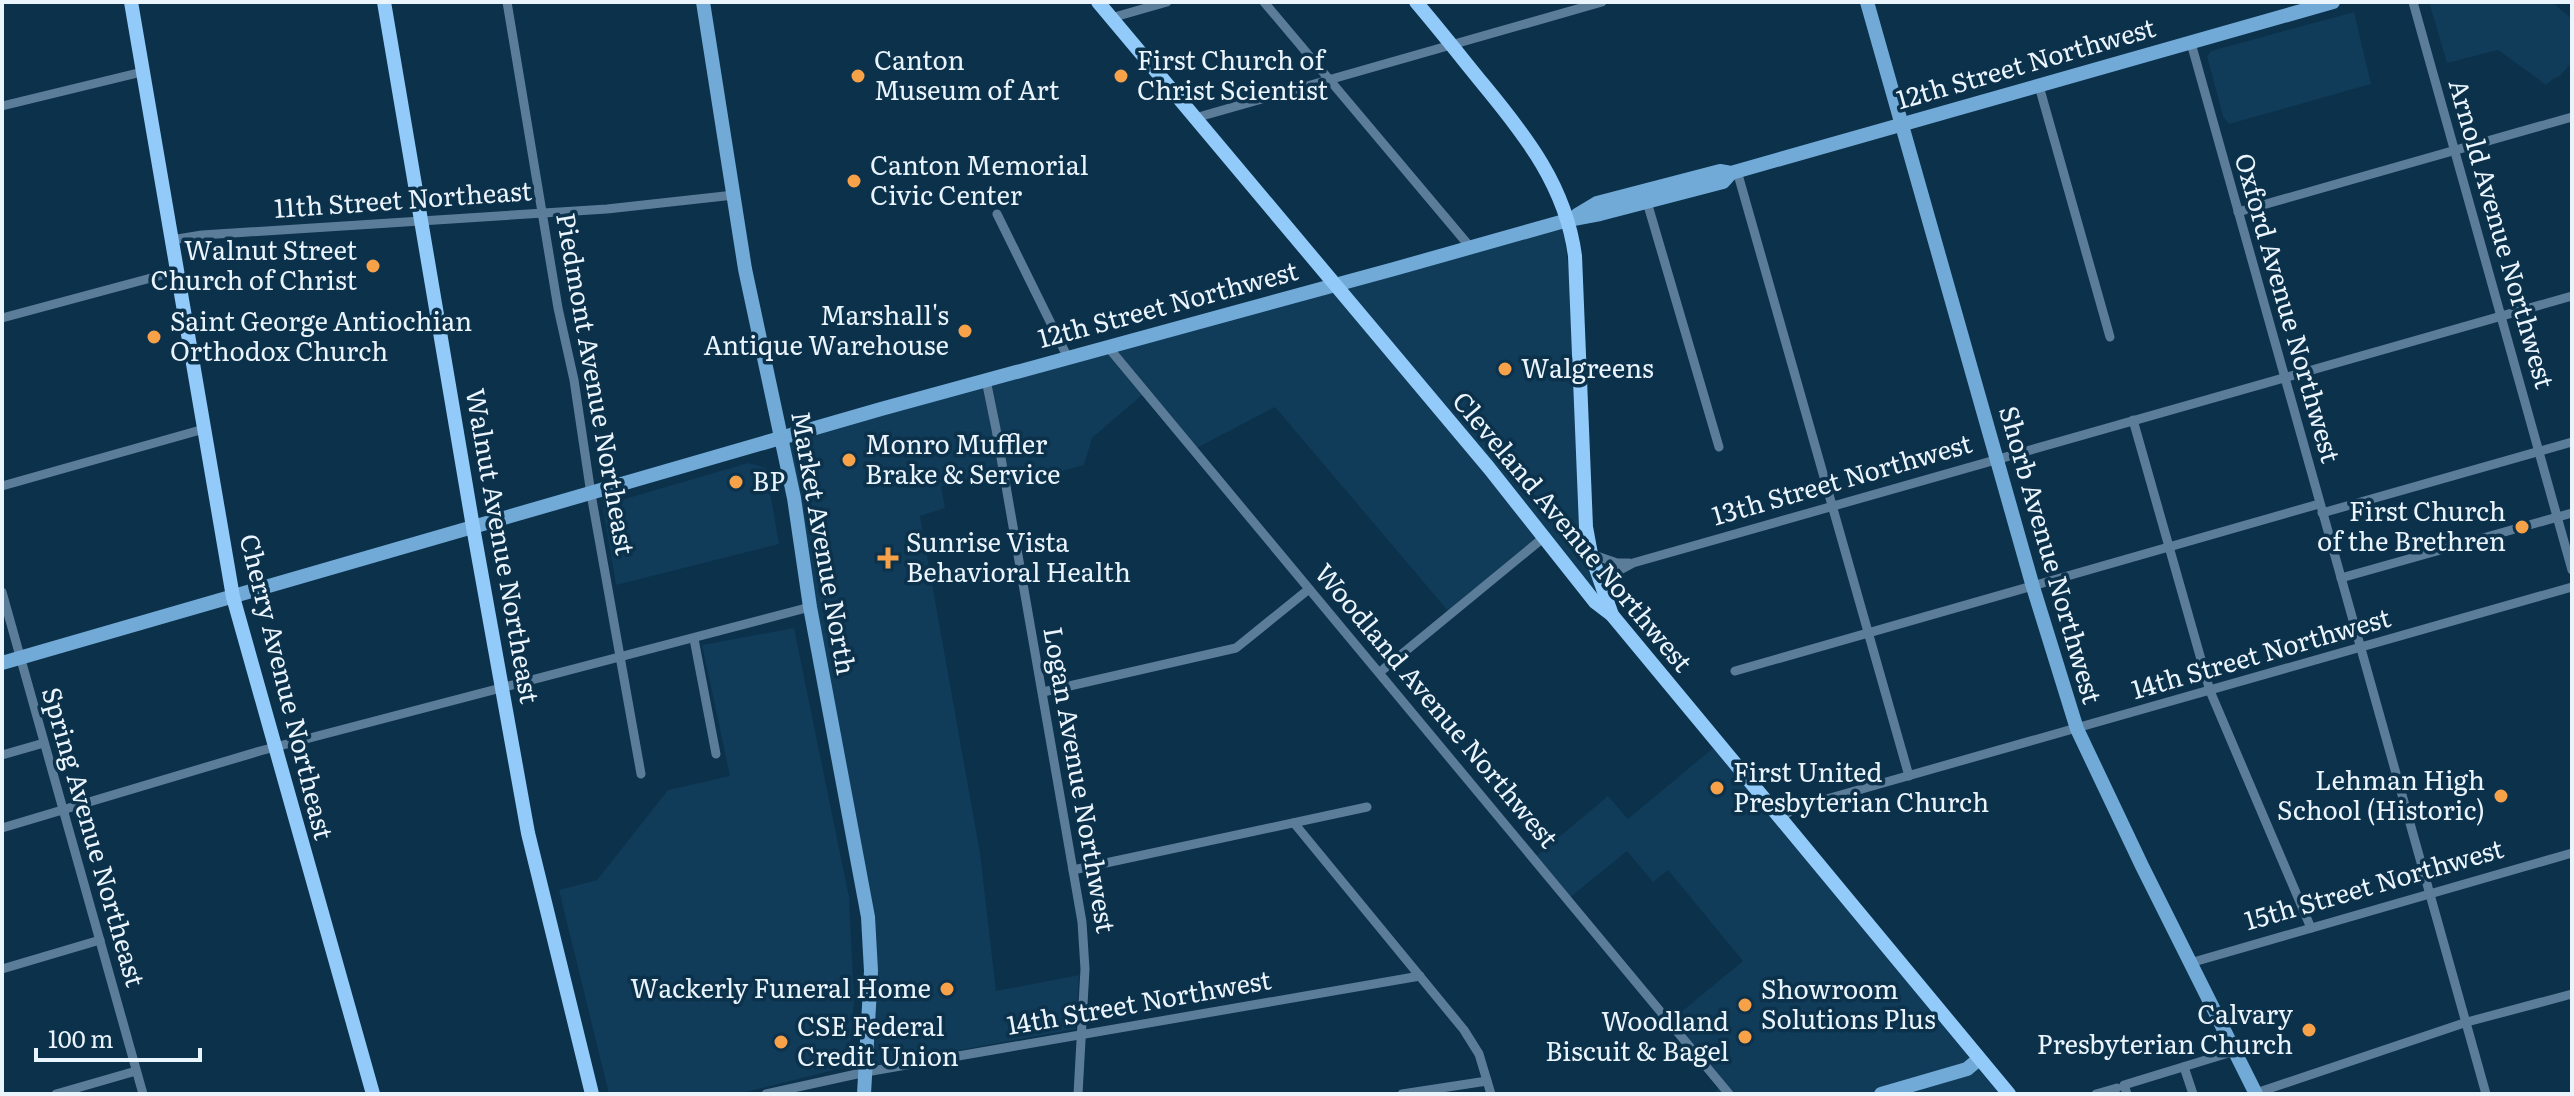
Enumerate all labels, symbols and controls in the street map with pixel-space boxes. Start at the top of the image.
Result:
street label: 12th Street Northwest [1891,6,2160,117]
place label: Canton Museum of Art [874,39,1060,108]
place label: First Church of Christ Scientist [1137,39,1329,108]
marker: Canton Museum of Art [849,67,867,85]
marker: First Church of Christ Scientist [1112,67,1130,85]
street label: Arnold Avenue Northwest [2441,74,2566,393]
place label: Canton Memorial Civic Center [870,144,1089,213]
street label: Oxford Avenue Northwest [2226,148,2352,467]
street label: 11th Street Northeast [273,169,533,226]
marker: Canton Memorial Civic Center [845,172,863,190]
street label: Piedmont Avenue Northeast [548,209,647,558]
place label: Walnut Street Church of Christ [150,229,357,298]
street label: 12th Street Northwest [1033,249,1302,356]
marker: Walnut Street Church of Christ [364,257,382,275]
place label: Marshall's Antique Warehouse [704,294,949,363]
place label: Saint George Antiochian Orthodox Church [170,300,472,369]
marker: Marshall's Antique Warehouse [956,322,974,340]
marker: Saint George Antiochian Orthodox Church [145,328,163,346]
place label: Walgreens [1521,347,1654,386]
marker: Walgreens [1496,360,1514,378]
street label: Cleveland Avenue Northwest [1445,382,1704,680]
street label: Walnut Avenue Northeast [458,385,551,707]
street label: Shorb Avenue Northwest [1991,401,2114,708]
street label: Market Avenue North [783,408,868,678]
street label: 13th Street Northwest [1707,422,1976,533]
place label: Monro Muffler Brake & Service [865,423,1060,492]
marker: Monro Muffler Brake & Service [840,451,858,469]
place label: BP [752,460,785,499]
marker: BP [727,473,745,491]
place label: First Church of the Brethren [2317,490,2506,559]
marker: First Church of the Brethren [2513,518,2531,536]
place label: Sunrise Vista Behavioral Health [906,521,1131,590]
street label: Cherry Avenue Northeast [232,529,345,844]
marker: Sunrise Vista Behavioral Health [877,547,899,569]
street label: Woodland Avenue Northwest [1307,554,1569,856]
street label: 14th Street Northwest [2126,596,2395,707]
street label: Logan Avenue Northwest [1035,623,1128,936]
street label: Spring Avenue Northeast [34,682,157,991]
place label: First United Presbyterian Church [1733,751,1989,820]
place label: Lehman High School (Historic) [2277,759,2485,828]
marker: First United Presbyterian Church [1708,779,1726,797]
marker: Lehman High School (Historic) [2492,787,2510,805]
street label: 15th Street Northwest [2239,827,2508,938]
street label: 14th Street Northwest [1003,958,1274,1043]
place label: Wackerly Funeral Home [630,967,931,1006]
place label: Showroom Solutions Plus [1761,968,1936,1037]
marker: Wackerly Funeral Home [938,980,956,998]
place label: Calvary Presbyterian Church [2037,993,2293,1062]
marker: Showroom Solutions Plus [1736,996,1754,1014]
place label: Woodland Biscuit & Bagel [1545,1000,1729,1069]
place label: CSE Federal Credit Union [797,1005,959,1074]
scale bar [36,1012,200,1062]
text: 100 m [48,1020,114,1055]
marker: Calvary Presbyterian Church [2300,1021,2318,1039]
marker: Woodland Biscuit & Bagel [1736,1028,1754,1046]
marker: CSE Federal Credit Union [772,1033,790,1051]

